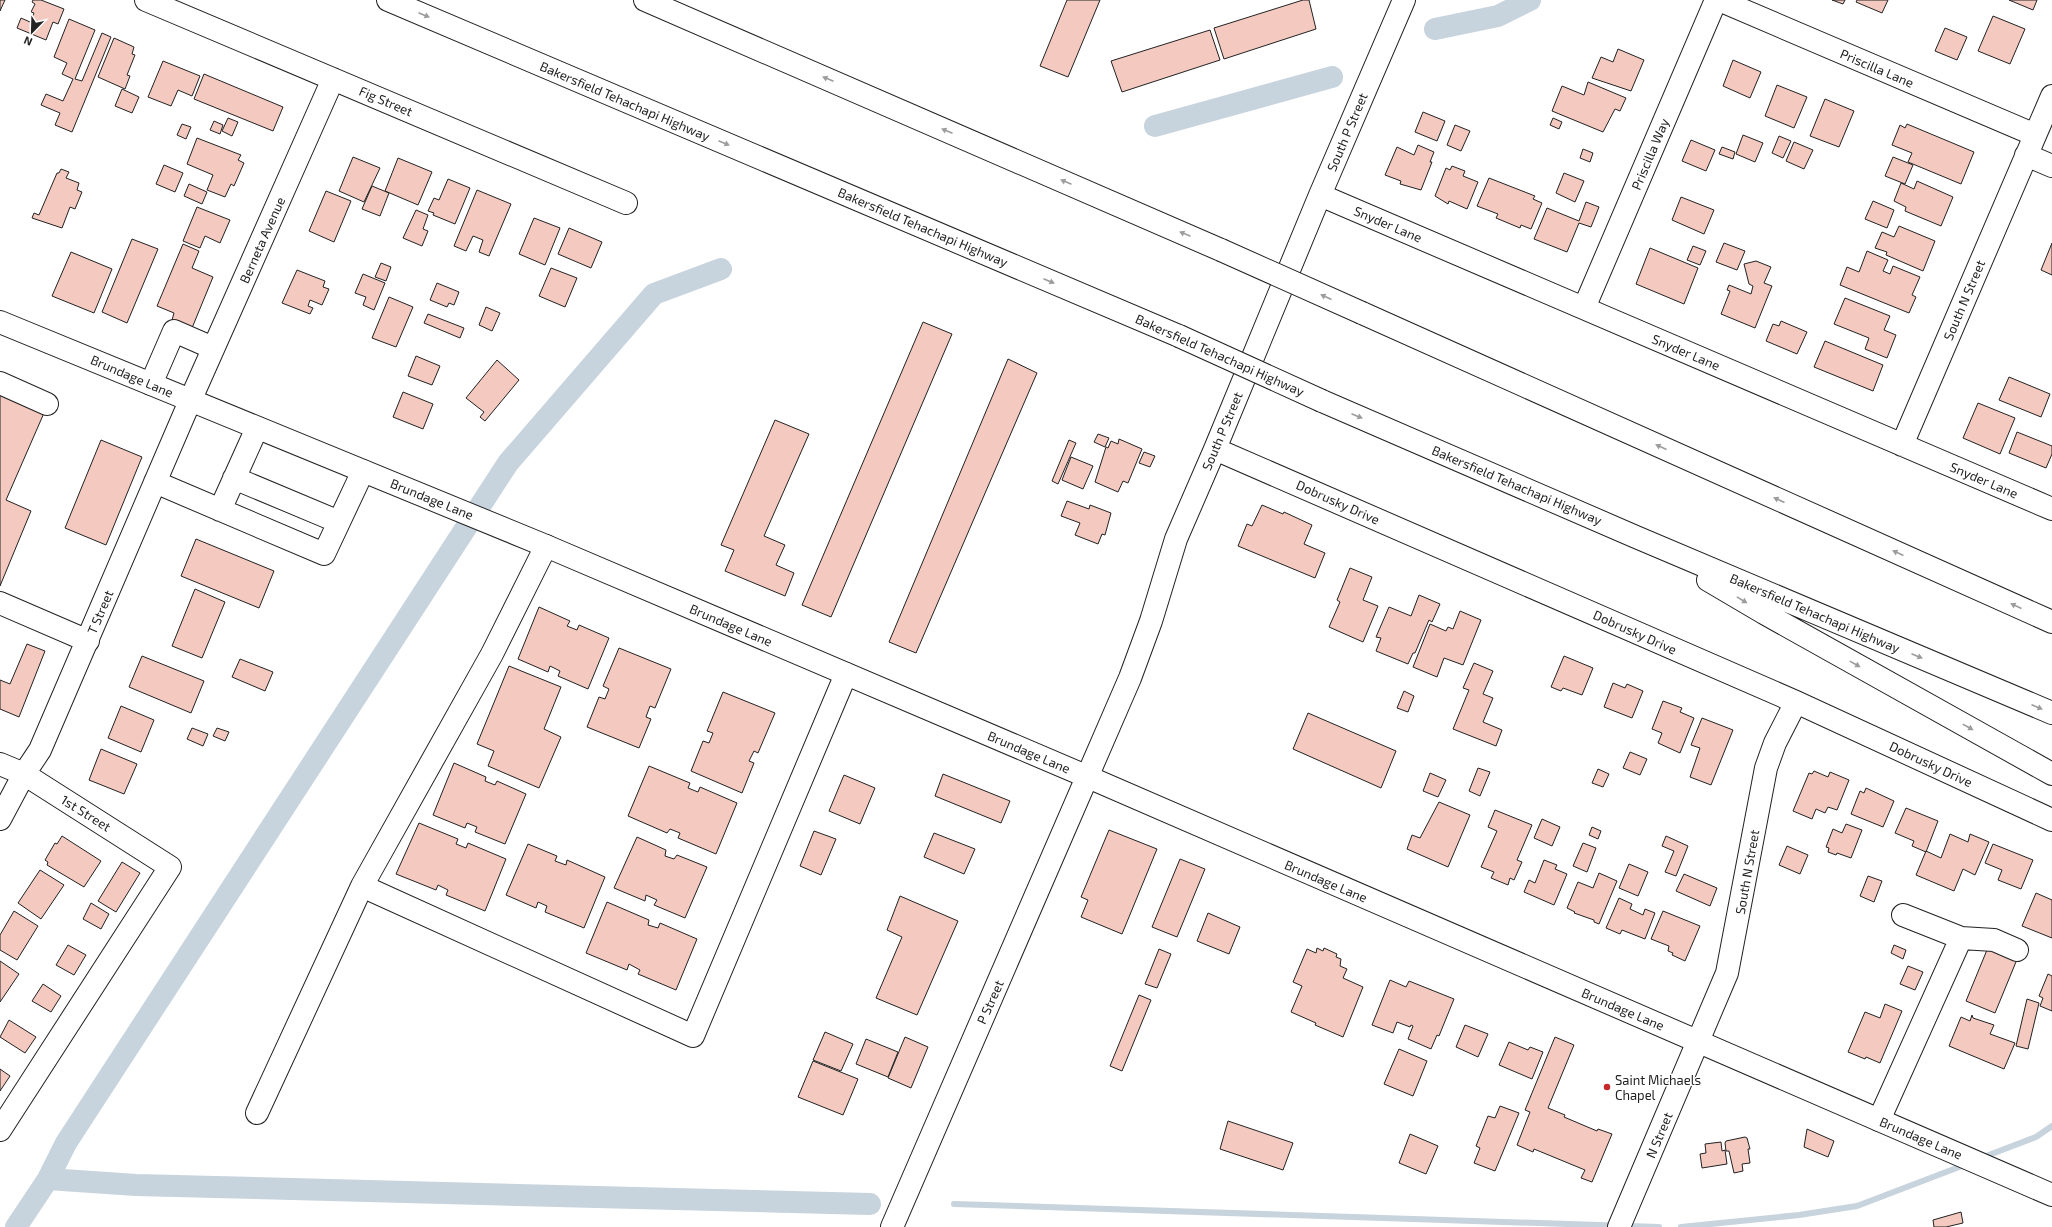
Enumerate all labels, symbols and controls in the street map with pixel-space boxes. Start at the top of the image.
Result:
north arrow [12,12,52,52]
one-way arrow [418,13,430,19]
text: N [22,34,34,49]
street label: Priscilla Lane [1838,45,1916,91]
street label: Bakersfield Tehachapi Highway [538,58,712,144]
one-way arrow [822,76,833,82]
street label: Fig Street [357,83,415,119]
street label: South P Street [1323,90,1371,174]
street label: Priscilla Way [1628,116,1672,192]
one-way arrow [940,127,952,133]
one-way arrow [718,140,730,146]
one-way arrow [1060,179,1072,185]
street label: Bakersfield Tehachapi Highway [836,184,1010,270]
street label: Berneta Avenue [236,194,288,286]
street label: Snyder Lane [1352,203,1424,245]
one-way arrow [1180,231,1191,237]
street label: South N Street [1940,257,1988,343]
one-way arrow [1043,278,1055,284]
one-way arrow [1320,294,1332,300]
street label: Bakersfield Tehachapi Highway [1133,310,1307,400]
street label: Snyder Lane [1650,331,1722,373]
street label: Brundage Lane [88,351,176,401]
street label: South P Street [1198,389,1246,473]
one-way arrow [1352,413,1363,419]
street label: Bakersfield Tehachapi Highway [1430,442,1604,528]
one-way arrow [1655,444,1666,450]
street label: Snyder Lane [1948,459,2020,501]
street label: Brundage Lane [388,475,476,523]
street label: Dobrusky Drive [1294,476,1382,528]
one-way arrow [1774,497,1785,503]
one-way arrow [1892,550,1903,556]
street label: Bakersfield Tehachapi Highway [1728,570,1902,656]
street label: T Street [84,588,116,636]
one-way arrow [1737,596,1747,604]
street label: Brundage Lane [687,600,775,650]
one-way arrow [2011,603,2022,609]
street label: Dobrusky Drive [1591,606,1679,658]
one-way arrow [1911,653,1922,659]
one-way arrow [1849,661,1861,667]
one-way arrow [2031,704,2043,710]
one-way arrow [1962,724,1974,731]
street label: Brundage Lane [985,727,1073,777]
street label: Dobrusky Drive [1887,738,1975,790]
street label: 1st Street [58,791,114,835]
street label: South N Street [1732,828,1762,916]
street label: Brundage Lane [1282,856,1370,906]
street label: P Street [973,977,1007,1026]
street label: Brundage Lane [1579,984,1667,1034]
place label: Saint Michaels Chapel [1615,1072,1701,1103]
marker: Saint Michaels Chapel [1602,1082,1612,1092]
street label: N Street [1642,1110,1676,1160]
street label: Brundage Lane [1877,1113,1965,1163]

